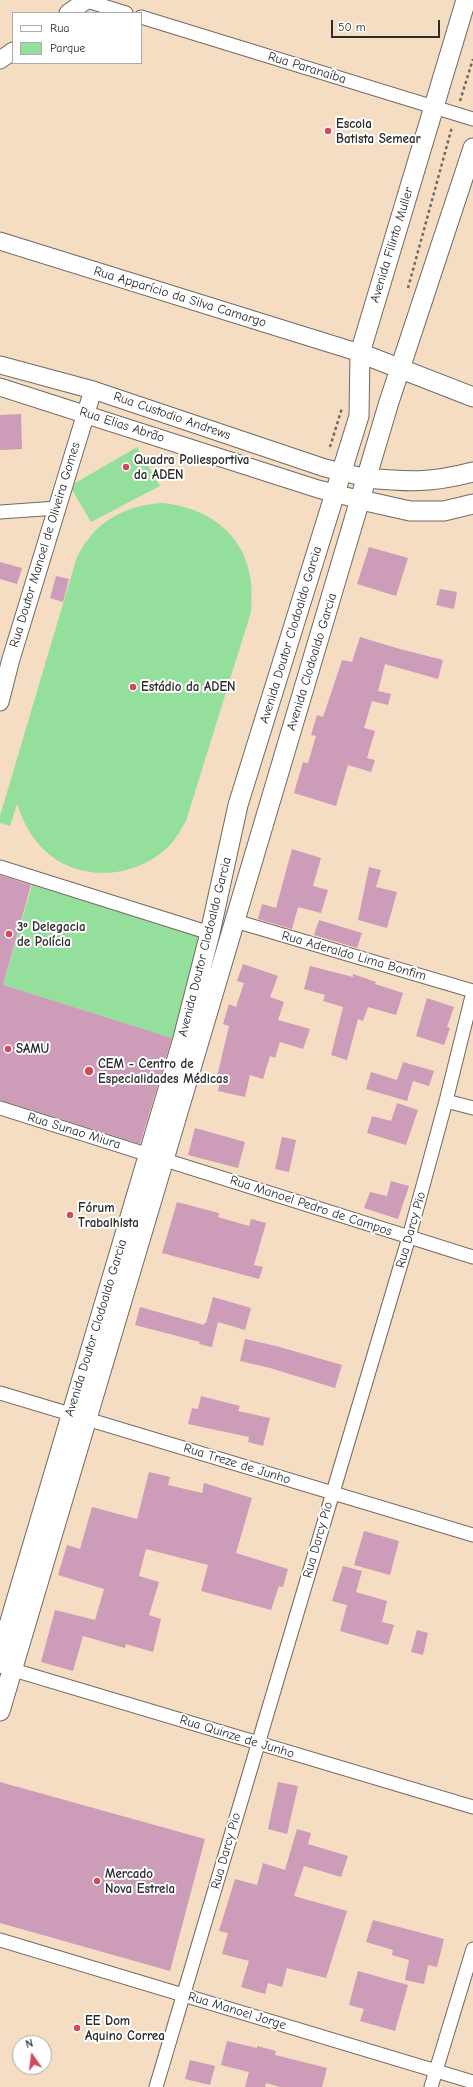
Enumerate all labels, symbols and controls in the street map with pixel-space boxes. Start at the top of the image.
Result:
legend [12,12,142,64]
scale bar [333,12,442,38]
text: 50 m [338,20,366,34]
text: Rua [50,21,69,35]
text: Parque [50,41,85,55]
street label: Rua Paranaíba [266,49,348,87]
place label: Escola Batista Semear [336,116,421,147]
marker: Escola Batista Semear [323,126,333,136]
street label: Avenida Filinto Muller [367,185,417,305]
street label: Rua Apparício da Silva Camargo [92,263,268,331]
street label: Rua Custodio Andrews [111,389,233,443]
street label: Rua Elias Abrão [78,404,166,446]
street label: Rua Doutor Manoel de Oliveira Gomes [6,441,84,649]
place label: Quadra Poliesportiva da ADEN [134,452,249,483]
marker: Quadra Poliesportiva da ADEN [121,462,131,472]
street label: Avenida Doutor Clodoaldo Garcia [257,544,325,726]
street label: Avenida Clodoaldo Garcia [284,591,340,733]
place label: Estádio da ADEN [141,679,236,695]
marker: Estádio da ADEN [128,682,138,692]
street label: Avenida Doutor Clodoaldo Garcia [175,856,235,1038]
place label: 3º Delegacia de Polícia [17,919,86,950]
street label: Rua Aderaldo Lima Bonfim [280,928,428,984]
marker: 3º Delegacia de Polícia [4,929,14,939]
place label: SAMU [16,1041,49,1057]
marker: SAMU [3,1044,13,1054]
place label: CEM - Centro de Especialidades Médicas [98,1056,228,1087]
marker: CEM - Centro de Especialidades Médicas [83,1065,95,1077]
street label: Rua Sunao Miura [26,1109,122,1153]
street label: Rua Manoel Pedro de Campos [228,1172,394,1240]
street label: Rua Darcy Pio [393,1190,429,1270]
place label: Fórum Trabalhista [78,1200,139,1231]
marker: Fórum Trabalhista [65,1210,75,1220]
street label: Avenida Doutor Clodoaldo Garcia [62,1237,130,1419]
street label: Rua Treze de Junho [182,1440,292,1488]
street label: Rua Darcy Pio [300,1500,336,1580]
street label: Rua Quinze de Junho [178,1712,296,1762]
street label: Rua Darcy Pio [208,1811,244,1891]
place label: Mercado Nova Estrela [105,1866,175,1897]
marker: Mercado Nova Estrela [92,1876,102,1886]
street label: Rua Manoel Jorge [186,1989,288,2033]
place label: EE Dom Aquino Correa [85,2013,165,2044]
marker: EE Dom Aquino Correa [72,2023,82,2033]
north arrow [12,2035,52,2075]
text: N [24,2037,34,2051]

